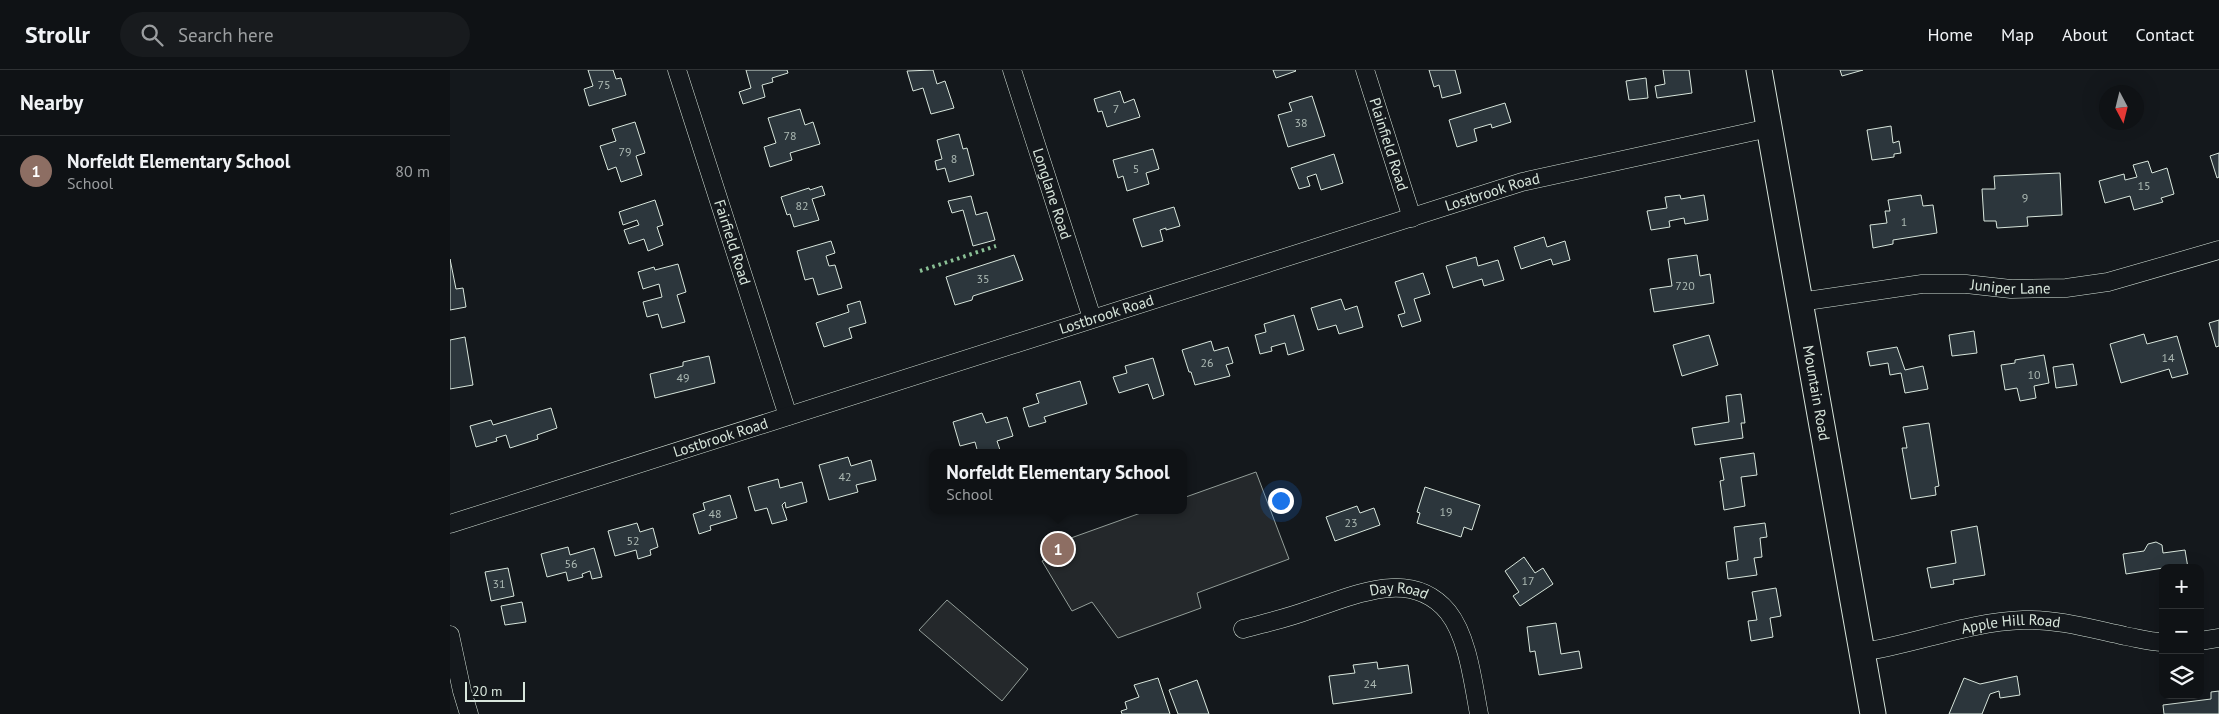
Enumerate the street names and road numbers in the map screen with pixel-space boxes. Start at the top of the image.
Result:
street label: Plainfield Road [1365,95,1413,193]
street label: Longlane Road [1029,146,1076,242]
street label: Lostbrook Road [1442,168,1541,215]
street label: Fairfield Road [710,197,755,287]
street label: Juniper Lane [1968,274,2051,298]
street label: Lostbrook Road [1057,290,1156,338]
street label: Mountain Road [1799,344,1834,442]
street label: Lostbrook Road [671,413,770,461]
street label: Day Road [1368,578,1432,603]
street label: Apple Hill Road [1959,610,2062,638]

